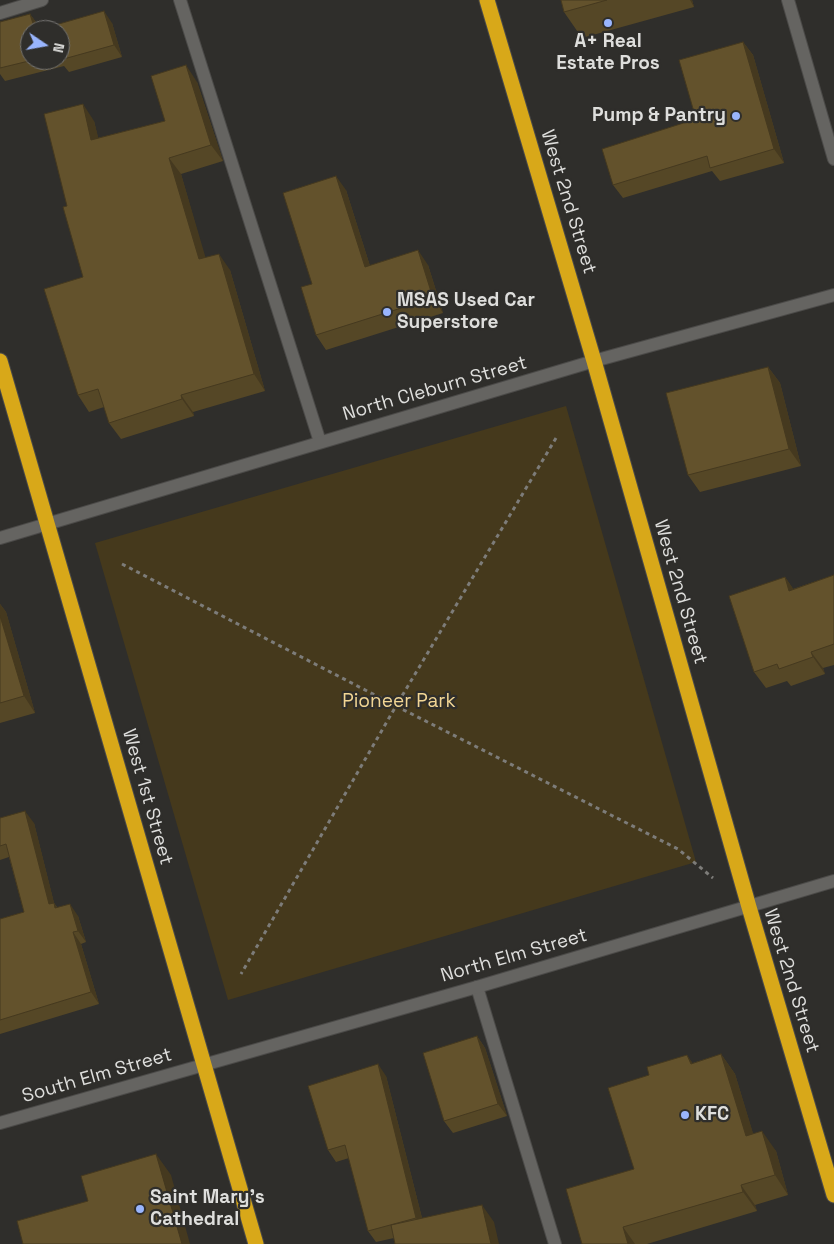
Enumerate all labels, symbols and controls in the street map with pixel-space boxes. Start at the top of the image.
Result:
marker: A+ Real Estate Pros [602,17,614,29]
north arrow [20,20,70,70]
place label: A+ Real Estate Pros [556,31,660,75]
text: N [49,41,68,54]
place label: Pump & Pantry [592,105,726,127]
marker: Pump & Pantry [730,110,742,122]
street label: West 2nd Street [535,127,601,277]
place label: MSAS Used Car Superstore [397,290,535,334]
marker: MSAS Used Car Superstore [381,306,393,318]
street label: North Cleburn Street [340,352,530,426]
street label: West 2nd Street [648,517,712,667]
park label: Pioneer Park [342,691,456,713]
street label: West 1st Street [117,726,177,868]
street label: West 2nd Street [758,906,824,1056]
street label: North Elm Street [438,924,590,988]
street label: South Elm Street [19,1044,175,1108]
place label: KFC [695,1104,729,1126]
marker: KFC [679,1109,691,1121]
place label: Saint Mary's Cathedral [150,1187,265,1231]
marker: Saint Mary's Cathedral [134,1203,146,1215]

